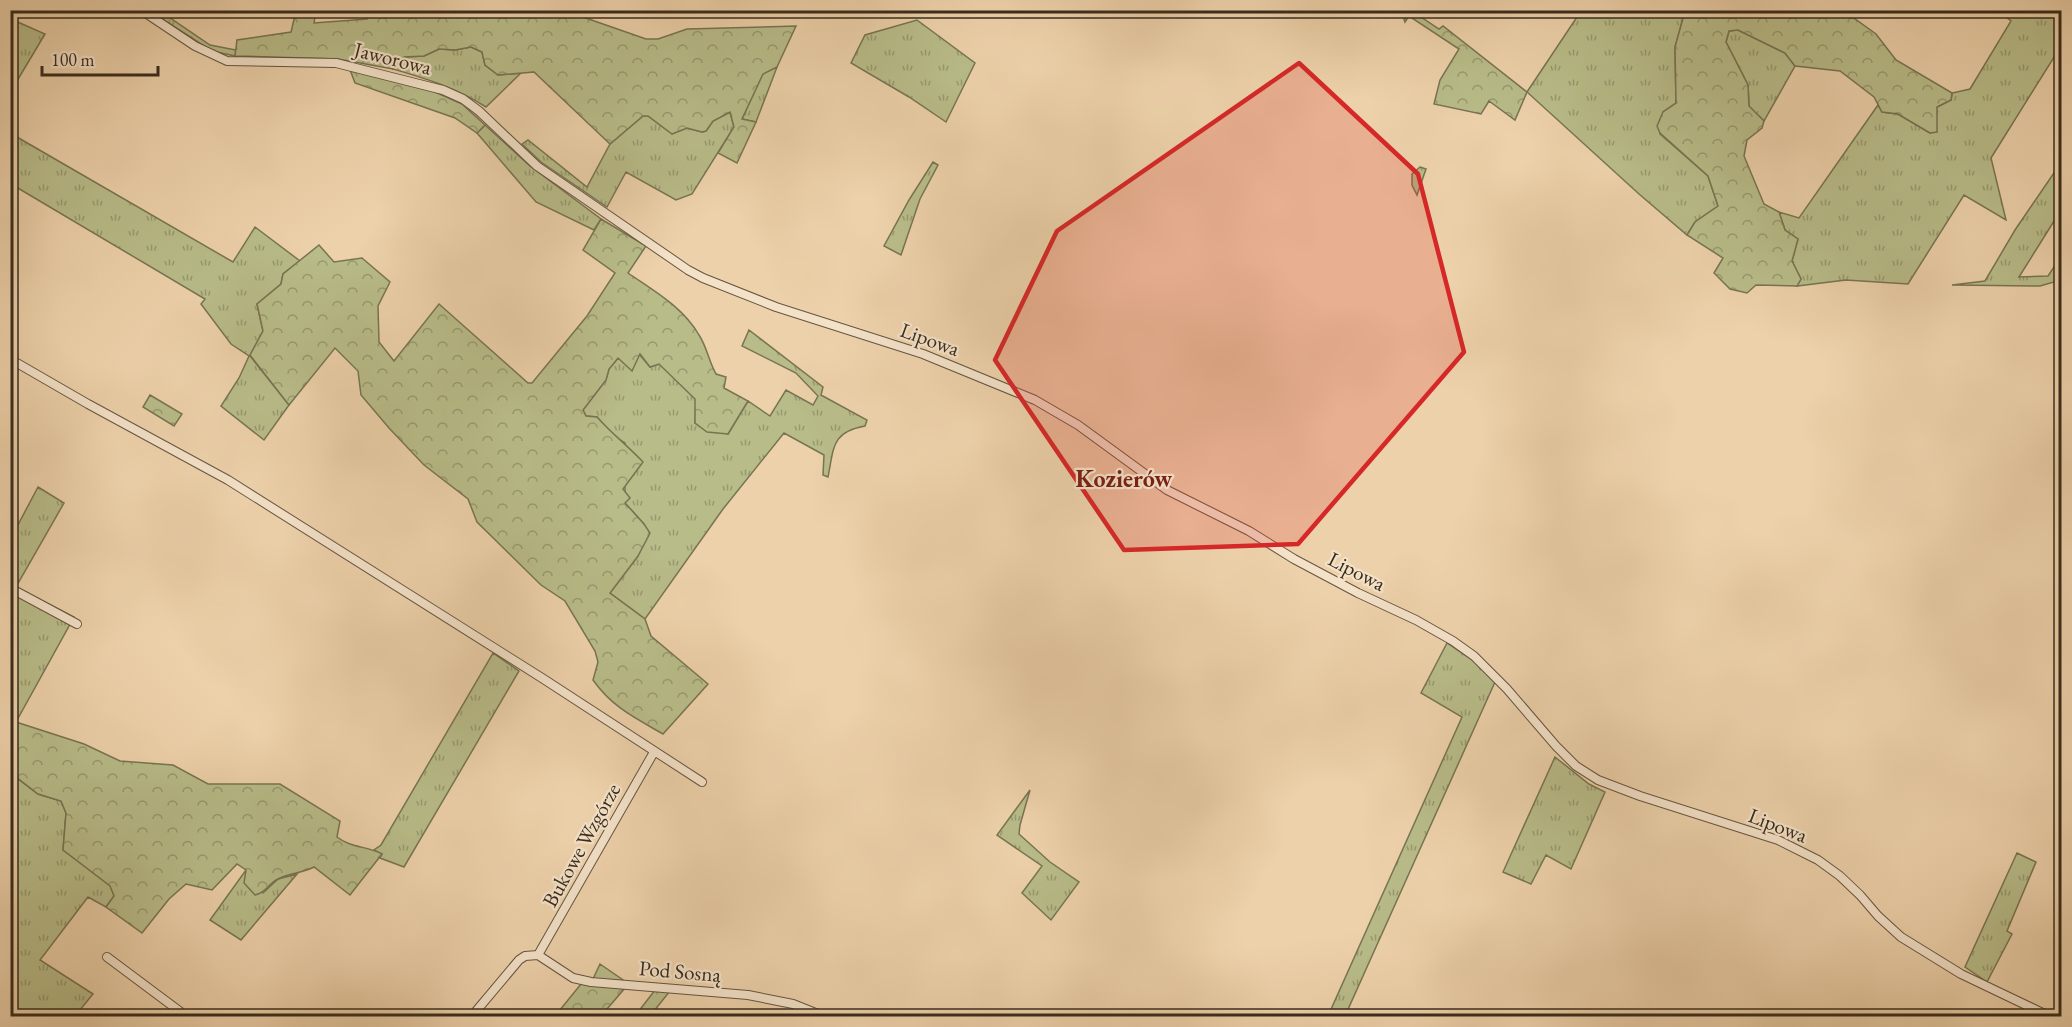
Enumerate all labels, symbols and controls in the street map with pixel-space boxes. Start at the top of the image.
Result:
street label: Jaworowa [350,35,435,81]
scale bar [42,39,158,77]
text: 100 m [51,48,95,71]
street label: Lipowa [897,316,964,362]
district label: Kozierów [1076,463,1172,494]
street label: Lipowa [1324,545,1391,597]
street label: Bukowe Wzgórze [536,778,626,912]
street label: Lipowa [1745,801,1812,849]
street label: Pod Sosną [638,954,723,988]

